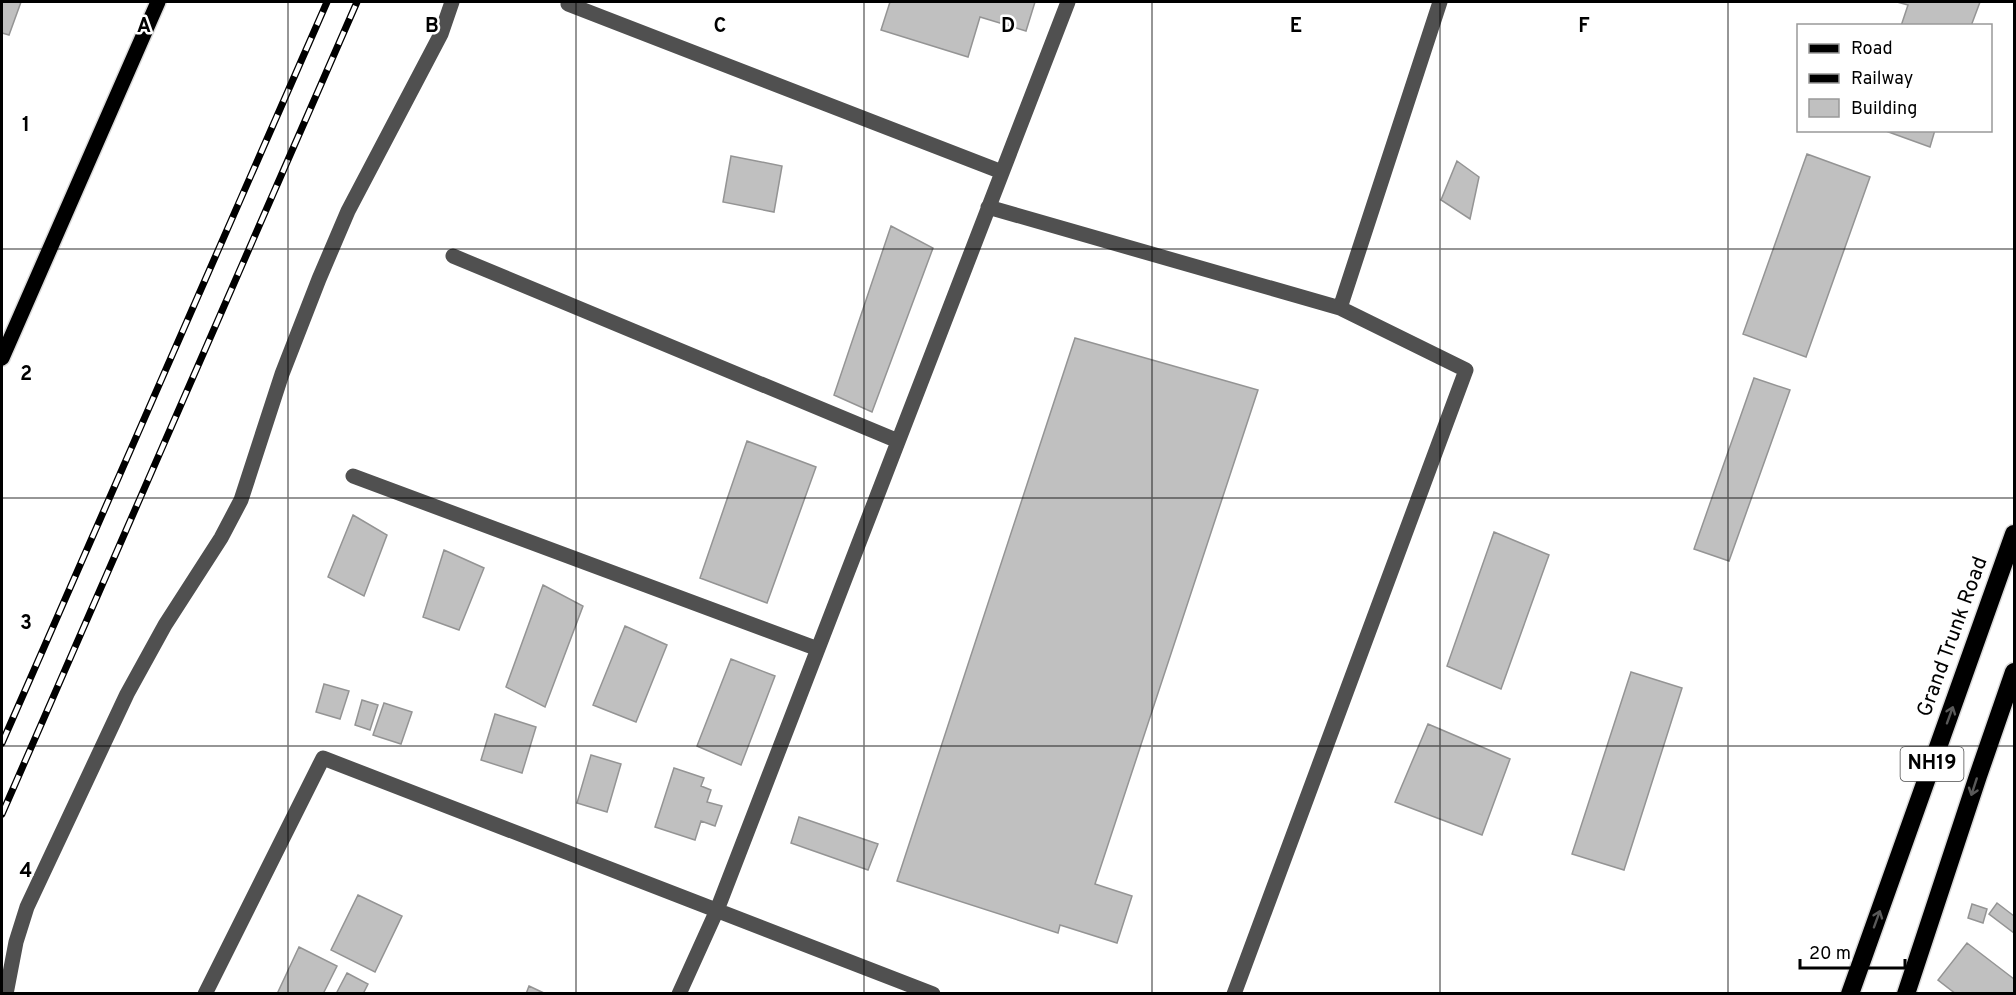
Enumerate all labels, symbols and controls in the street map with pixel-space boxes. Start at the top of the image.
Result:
text: A [137,14,151,40]
text: B [425,14,439,40]
text: C [714,14,726,40]
text: D [1001,14,1015,40]
text: E [1290,14,1302,40]
text: F [1578,14,1590,40]
legend [1797,24,1992,132]
text: Road [1851,38,1893,61]
text: Railway [1851,68,1913,91]
text: Building [1851,98,1917,121]
text: 1 [22,113,30,139]
text: 2 [20,362,32,388]
street label: Grand Trunk Road [1912,553,1994,721]
text: 3 [20,611,32,637]
one-way arrow [1945,706,1956,725]
road number: NH19 [1900,747,1964,781]
one-way arrow [1968,777,1979,796]
text: 4 [20,859,32,885]
one-way arrow [1872,910,1883,929]
scale bar [1800,932,1905,970]
text: 20 m [1809,943,1851,966]

